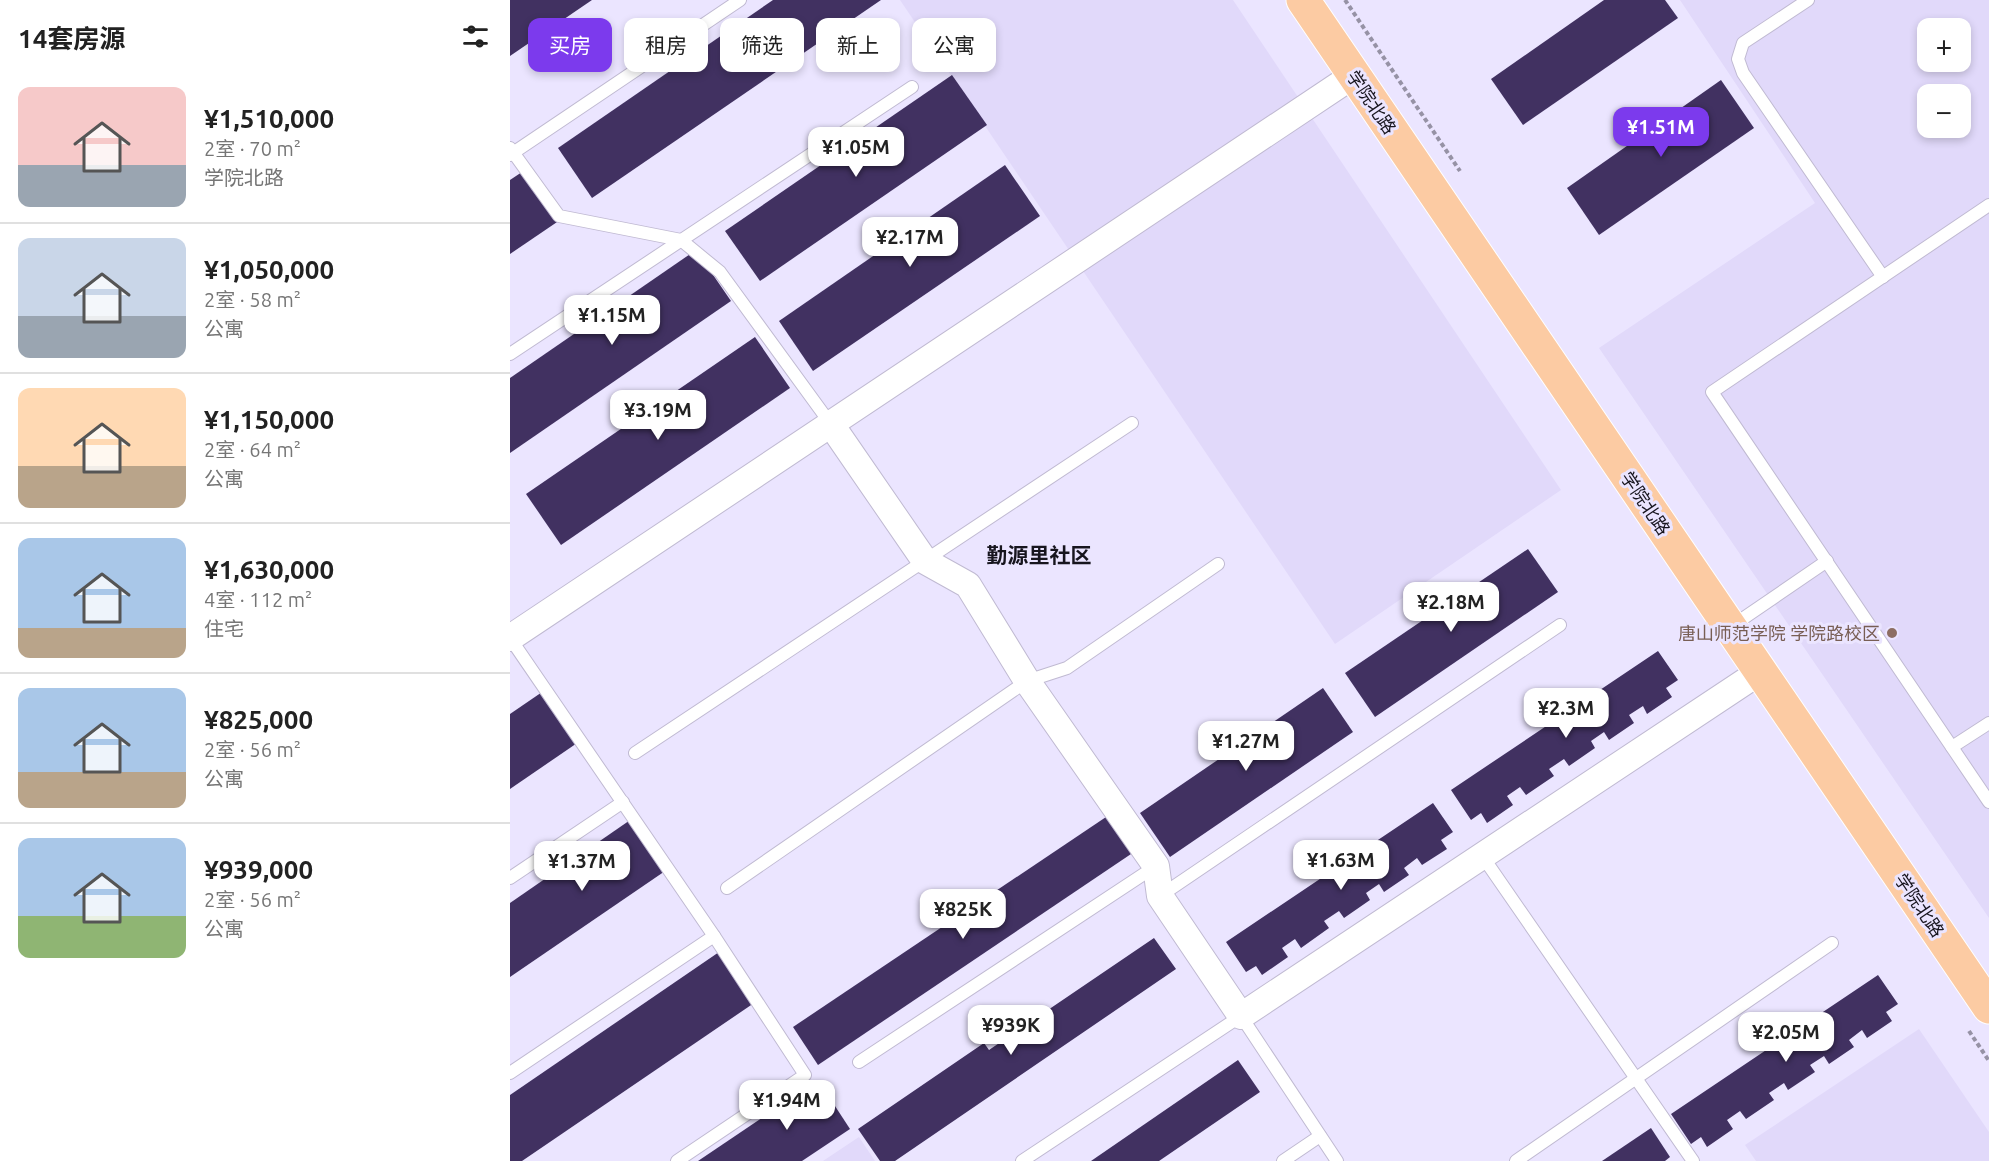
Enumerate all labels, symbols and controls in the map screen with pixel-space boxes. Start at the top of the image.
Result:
chip: 买房 [528,18,612,72]
chip: 租房 [624,18,708,72]
chip: 筛选 [720,18,804,72]
chip: 新上 [816,18,900,72]
chip: 公寓 [912,18,996,72]
map controls [1917,18,1971,138]
button: + [1917,18,1971,72]
icon: filters [459,20,492,53]
text: 14套房源 [18,24,125,53]
street label: 学院北路 [1344,67,1400,137]
button: − [1917,84,1971,138]
text: ¥1,510,000 [204,104,334,133]
pin: ¥1.51M [1612,107,1710,158]
icon: home [66,111,138,183]
text: ¥1.51M [1627,115,1695,138]
pin: ¥1.05M [807,127,905,178]
text: ¥1.05M [822,135,890,158]
text: 2室 · 70 m² [204,137,301,160]
text: 学院北路 [204,166,284,189]
pin: ¥2.17M [861,217,959,268]
text: ¥2.17M [876,225,944,248]
text: ¥1,050,000 [204,255,334,284]
icon: home [66,262,138,334]
text: 2室 · 58 m² [204,288,301,311]
pin: ¥1.15M [563,295,661,346]
text: ¥1.15M [578,303,646,326]
text: 公寓 [204,317,244,340]
pin: ¥3.19M [609,390,707,441]
text: ¥3.19M [624,398,692,421]
text: ¥1,150,000 [204,405,334,434]
icon: home [66,412,138,484]
text: 2室 · 64 m² [204,438,301,461]
text: 公寓 [204,467,244,490]
street label: 学院北路 [1618,468,1674,538]
district label: 勤源里社区 [987,543,1092,567]
text: ¥1,630,000 [204,555,334,584]
icon: home [66,562,138,634]
pin: ¥2.18M [1402,582,1500,633]
text: 4室 · 112 m² [204,588,312,611]
text: ¥2.18M [1417,590,1485,613]
text: 住宅 [204,617,244,640]
place label: 唐山师范学院 学院路校区 [1678,623,1880,643]
marker: 唐山师范学院 学院路校区 [1885,626,1899,640]
pin: ¥2.3M [1524,688,1608,739]
text: ¥2.3M [1538,696,1594,719]
text: ¥825,000 [204,705,313,734]
icon: home [66,712,138,784]
pin: ¥1.27M [1197,721,1295,772]
text: ¥1.27M [1212,729,1280,752]
text: 2室 · 56 m² [204,738,301,761]
text: 公寓 [204,767,244,790]
pin: ¥1.63M [1292,840,1390,891]
pin: ¥1.37M [533,841,631,892]
text: ¥1.63M [1307,848,1375,871]
text: ¥1.37M [548,849,616,872]
text: ¥939,000 [204,855,313,884]
icon: home [66,862,138,934]
street label: 学院北路 [1892,870,1948,940]
text: 2室 · 56 m² [204,888,301,911]
pin: ¥825K [921,889,1005,940]
text: ¥825K [934,897,992,920]
text: 公寓 [204,917,244,940]
pin: ¥939K [969,1005,1053,1056]
pin: ¥2.05M [1737,1012,1835,1063]
text: ¥939K [982,1013,1040,1036]
text: ¥2.05M [1752,1020,1820,1043]
pin: ¥1.94M [738,1080,836,1131]
text: ¥1.94M [753,1088,821,1111]

